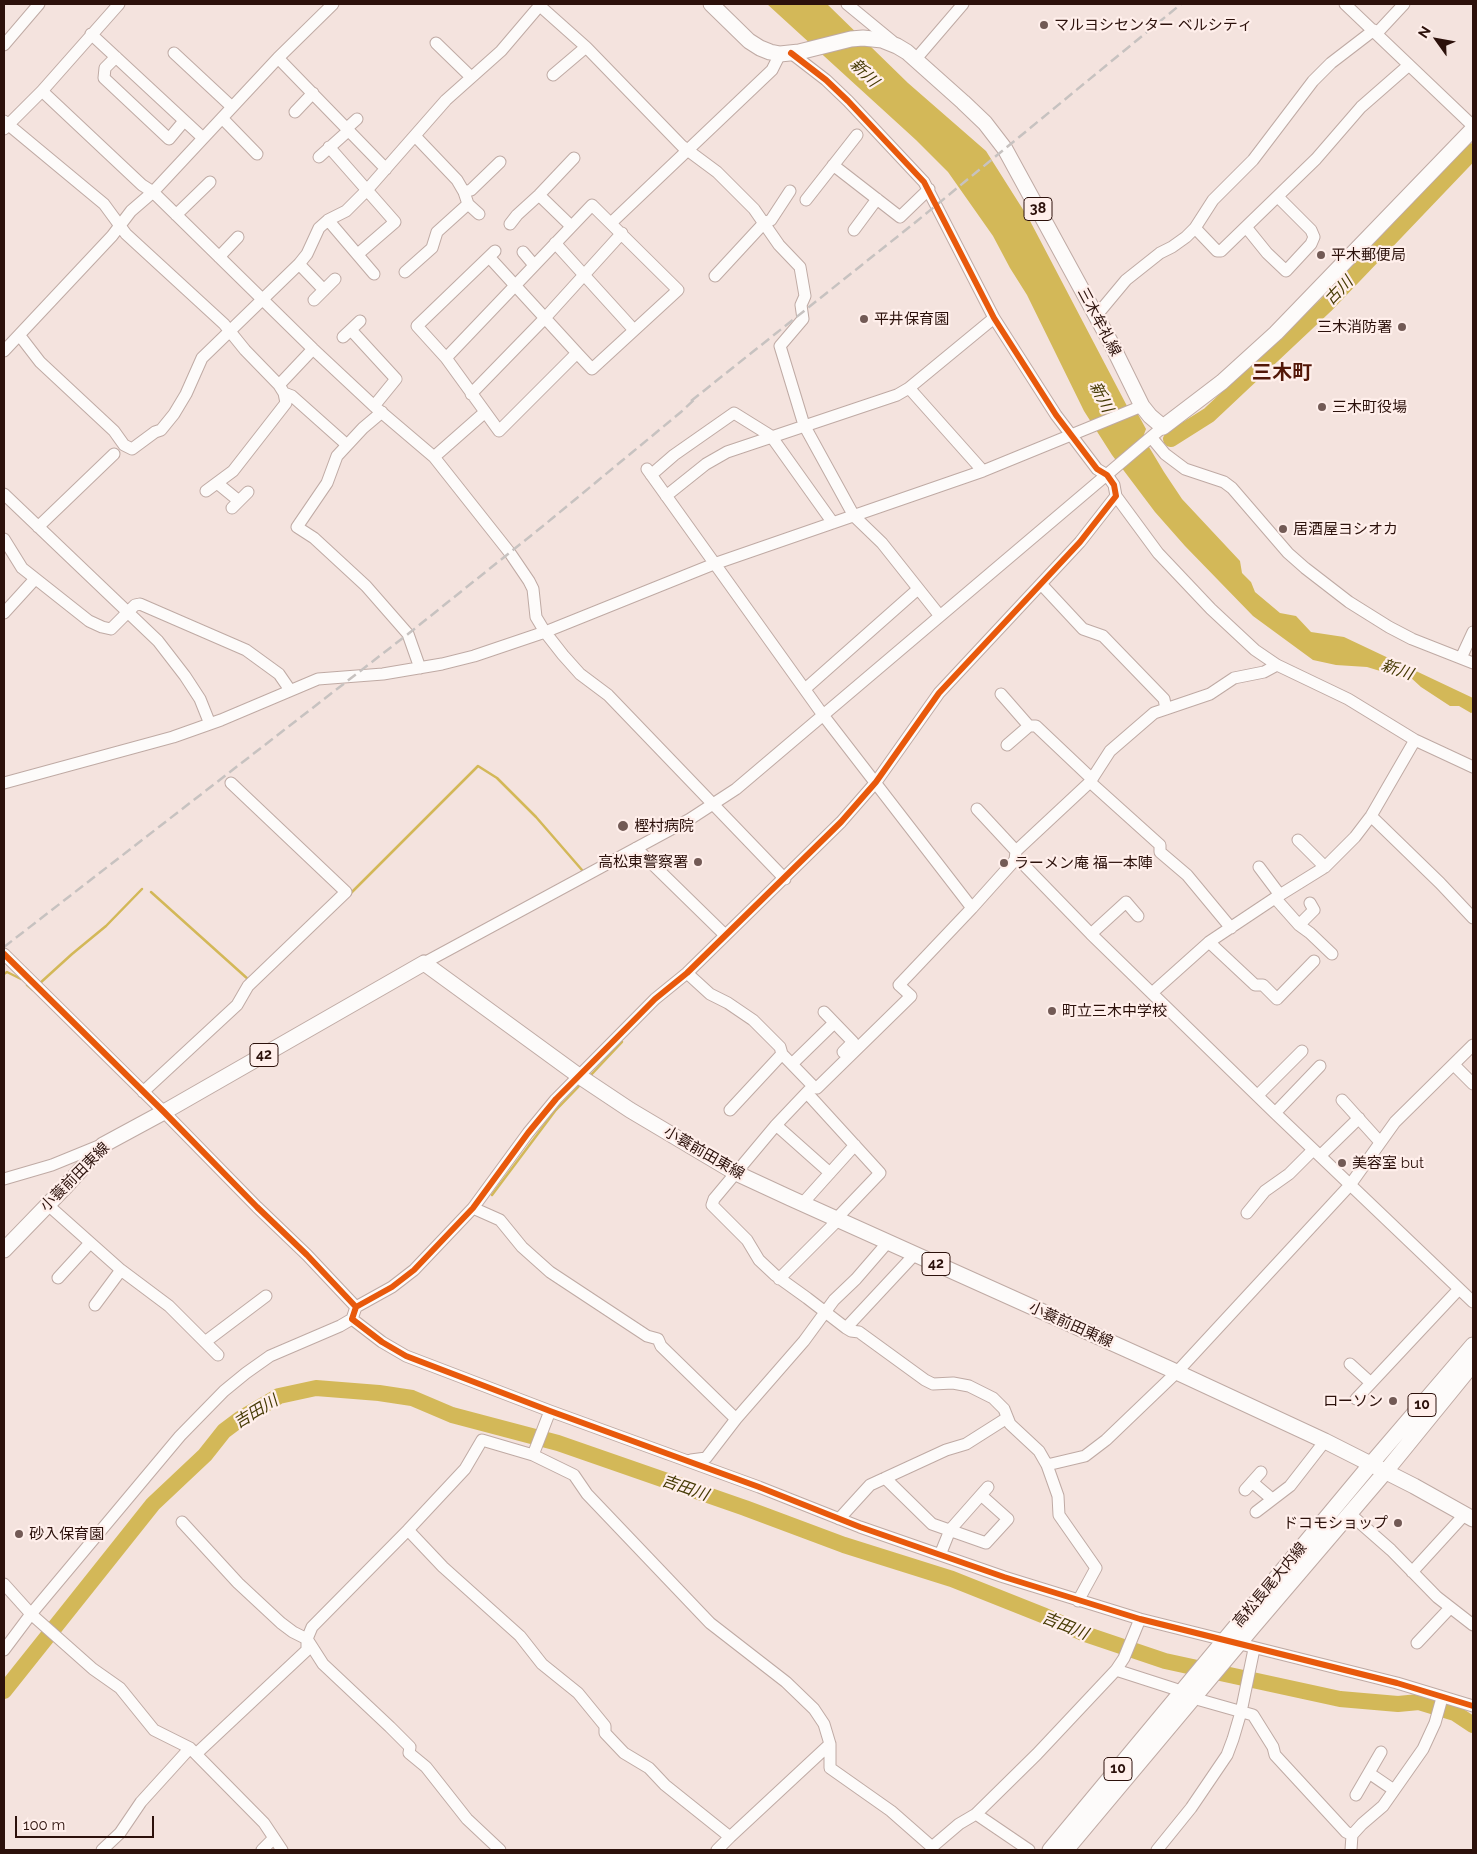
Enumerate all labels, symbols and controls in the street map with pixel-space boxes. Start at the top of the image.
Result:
north arrow [1412,15,1462,65]
place label: マルヨシセンター ベルシティ [1054,16,1253,34]
marker: マルヨシセンター ベルシティ [1038,19,1050,31]
text: N [1415,23,1434,41]
water label: 新川 [846,55,882,91]
road number: 38 [1024,198,1052,220]
place label: 平木郵便局 [1331,246,1406,264]
marker: 平木郵便局 [1315,249,1327,261]
water label: 古川 [1321,273,1357,309]
street label: 三木牟礼線 [1073,285,1125,359]
place label: 平井保育園 [874,310,949,328]
marker: 平井保育園 [858,313,870,325]
place label: 三木消防署 [1317,318,1392,336]
marker: 三木消防署 [1396,321,1408,333]
district label: 三木町 [1252,361,1312,385]
water label: 新川 [1085,378,1117,416]
place label: 三木町役場 [1332,398,1407,416]
marker: 三木町役場 [1316,401,1328,413]
place label: 居酒屋ヨシオカ [1293,520,1398,538]
marker: 居酒屋ヨシオカ [1277,523,1289,535]
water label: 新川 [1379,656,1415,684]
place label: 樫村病院 [634,817,694,835]
marker: 樫村病院 [616,819,630,833]
place label: 高松東警察署 [598,853,688,871]
place label: ラーメン庵 福一本陣 [1014,854,1153,872]
marker: 高松東警察署 [692,856,704,868]
marker: ラーメン庵 福一本陣 [998,857,1010,869]
place label: 町立三木中学校 [1062,1002,1167,1020]
marker: 町立三木中学校 [1046,1005,1058,1017]
road number: 42 [250,1044,278,1066]
street label: 小蓑前田東線 [661,1123,747,1183]
street label: 小蓑前田東線 [37,1139,113,1215]
place label: 美容室 but [1352,1154,1424,1172]
marker: 美容室 but [1336,1157,1348,1169]
road number: 42 [922,1252,950,1276]
street label: 小蓑前田東線 [1026,1298,1116,1352]
water label: 吉田川 [230,1391,282,1433]
place label: ローソン [1323,1392,1383,1410]
road number: 10 [1408,1394,1436,1416]
marker: ローソン [1387,1395,1399,1407]
water label: 吉田川 [659,1471,711,1505]
place label: ドコモショップ [1283,1514,1388,1532]
marker: ドコモショップ [1392,1517,1404,1529]
place label: 砂入保育園 [29,1525,104,1543]
marker: 砂入保育園 [13,1528,25,1540]
street label: 高松長尾大内線 [1229,1539,1311,1631]
water label: 吉田川 [1039,1608,1091,1644]
road number: 10 [1104,1758,1132,1780]
scale bar [18,1806,156,1838]
text: 100 m [23,1816,65,1834]

